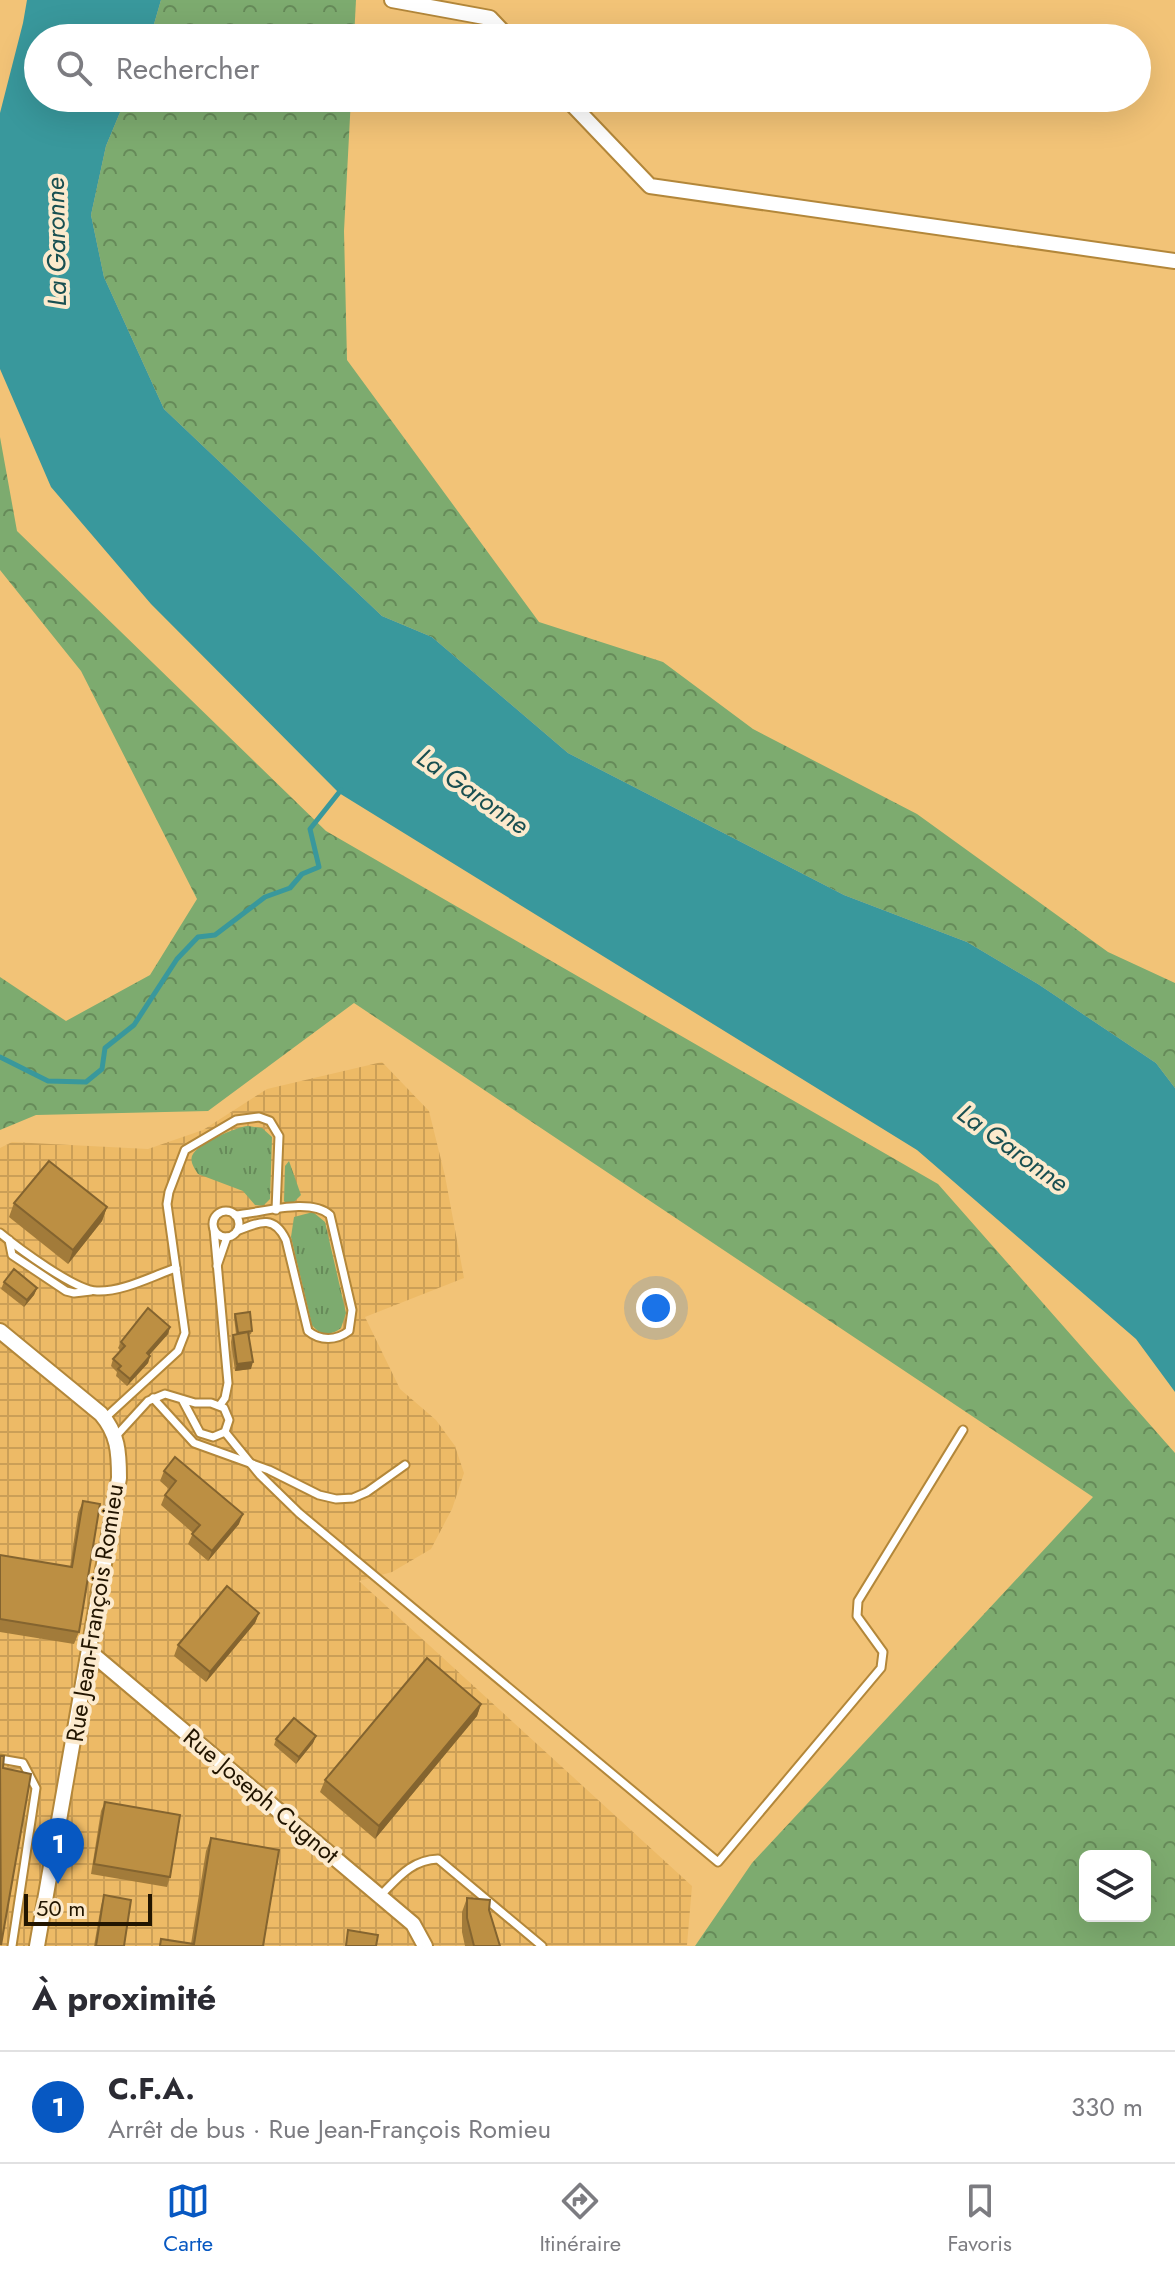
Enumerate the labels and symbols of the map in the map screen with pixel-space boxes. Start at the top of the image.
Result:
water label: La Garonne [36,177,76,307]
water label: La Garonne [409,738,537,844]
water label: La Garonne [950,1095,1076,1201]
your location [636,1288,676,1328]
street label: Rue Jean-François Romieu [57,1481,132,1745]
street label: Rue Joseph Cugnot [176,1720,347,1872]
pin: 1 [32,1818,84,1884]
scale bar [24,1890,152,1926]

